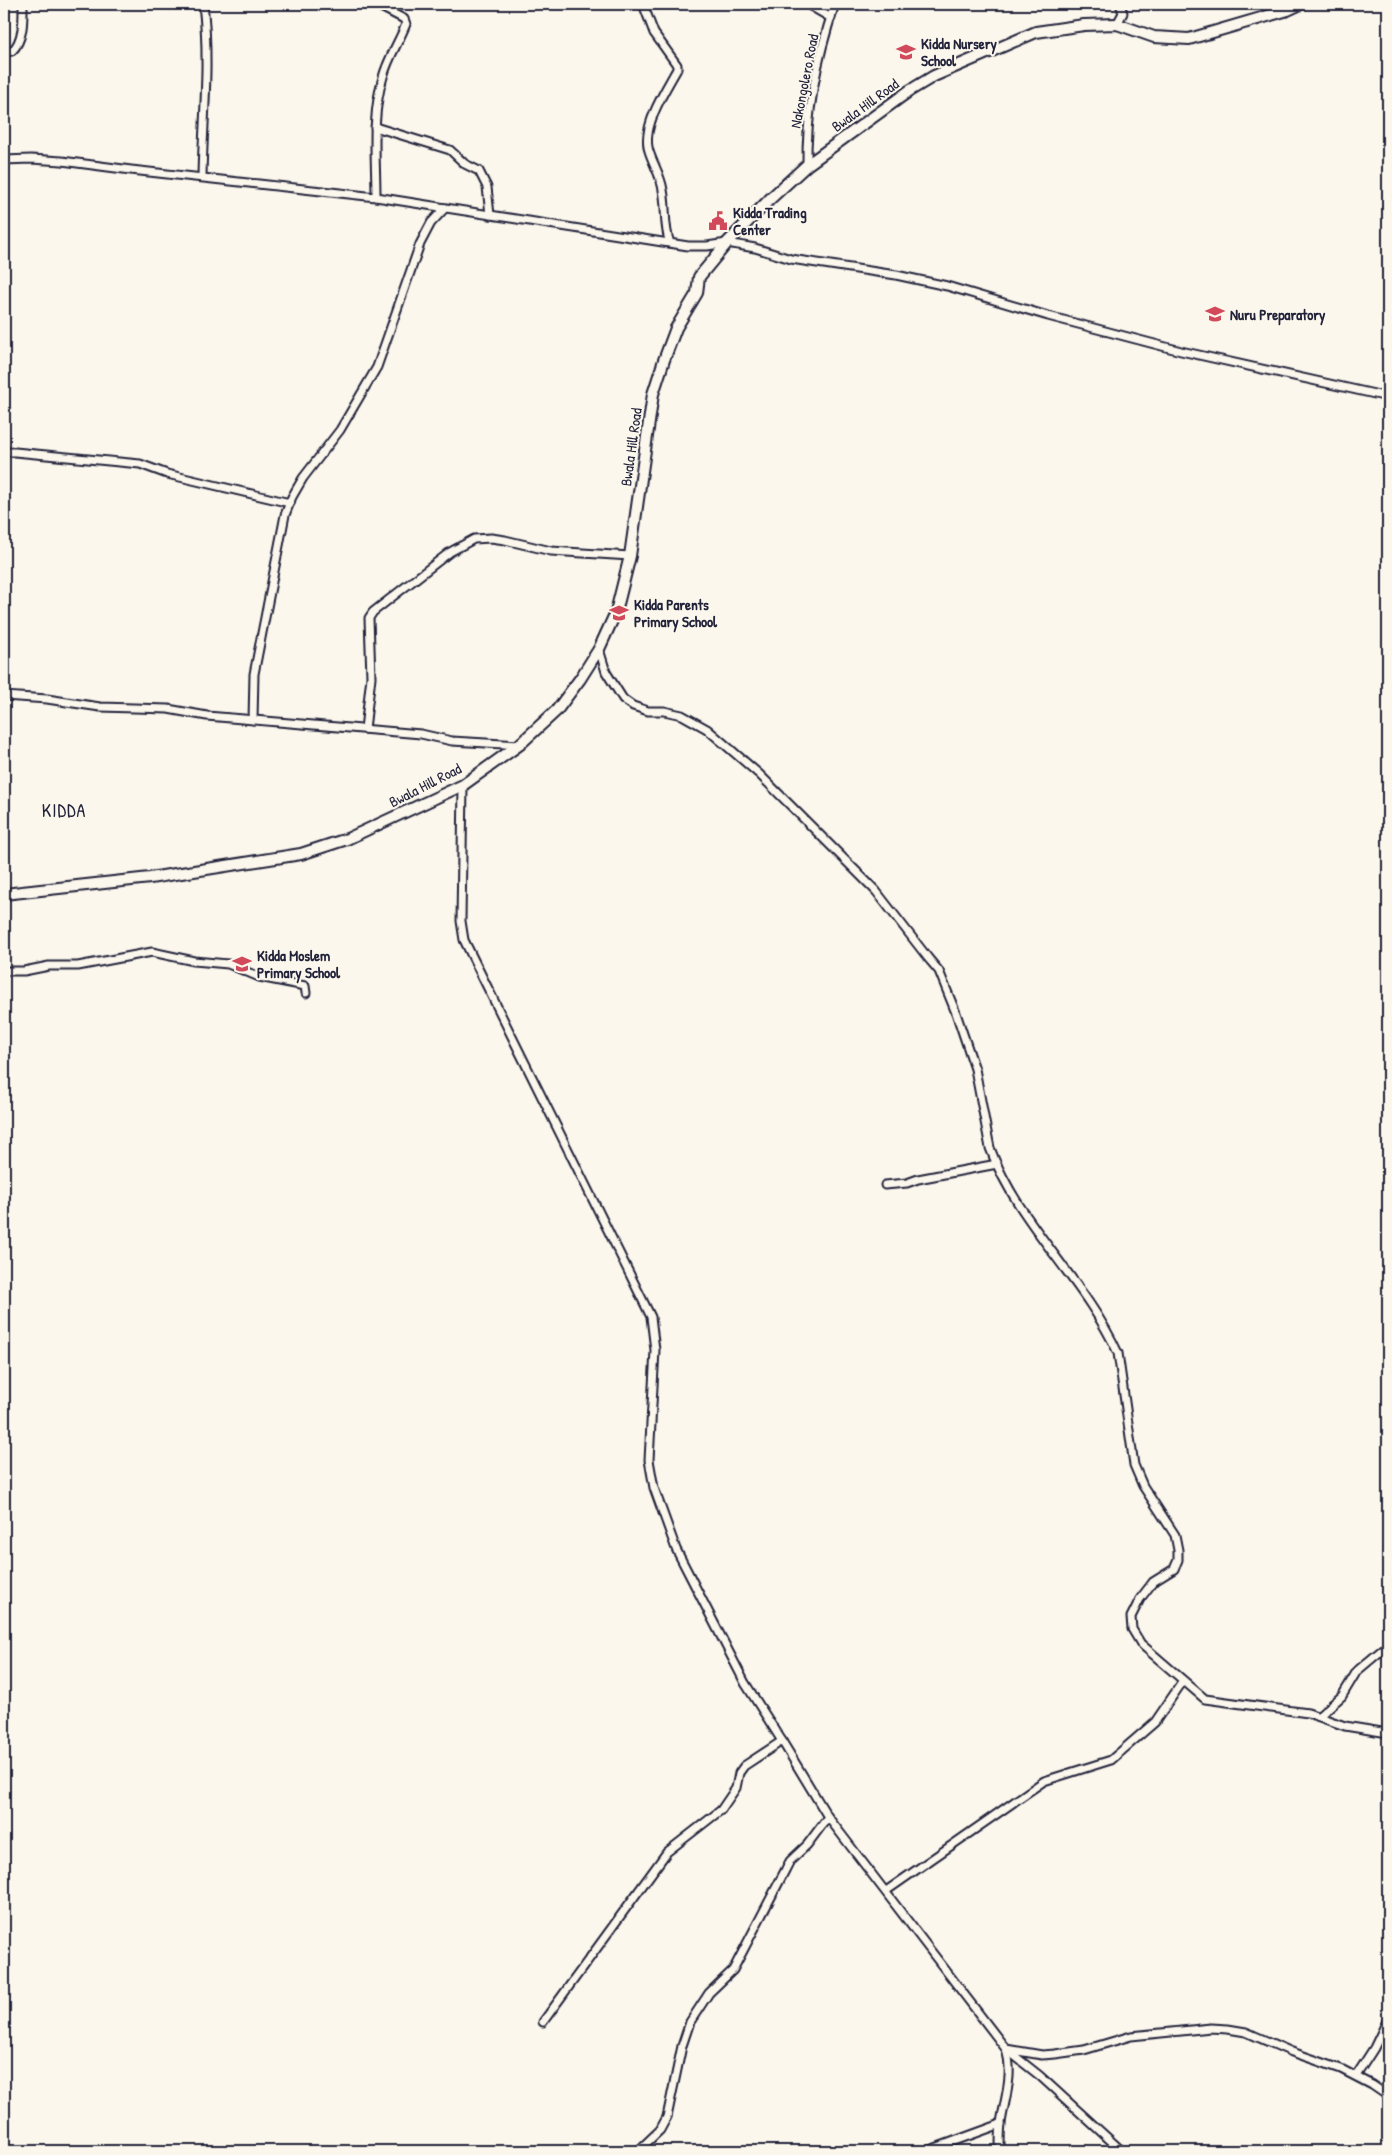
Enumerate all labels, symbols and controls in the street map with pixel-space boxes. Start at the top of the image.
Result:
street label: Nakongolero Road [785,32,823,130]
place label: Kidda Nursery School [921,33,998,71]
school or university icon: Kidda Nursery School [895,41,917,63]
street label: Bwala Hill Road [827,73,903,137]
place label: Kidda Trading Center [733,202,807,240]
public building icon: Kidda Trading Center [707,210,729,232]
school or university icon: Nuru Preparatory [1204,303,1226,325]
place label: Nuru Preparatory [1230,304,1326,326]
street label: Bwala Hill Road [615,406,647,487]
place label: Kidda Parents Primary School [634,594,718,633]
school or university icon: Kidda Parents Primary School [608,602,630,624]
street label: Bwala Hill Road [385,758,465,812]
district label: KIDDA [42,798,86,823]
place label: Kidda Moslem Primary School [257,945,341,984]
school or university icon: Kidda Moslem Primary School [231,953,253,975]

